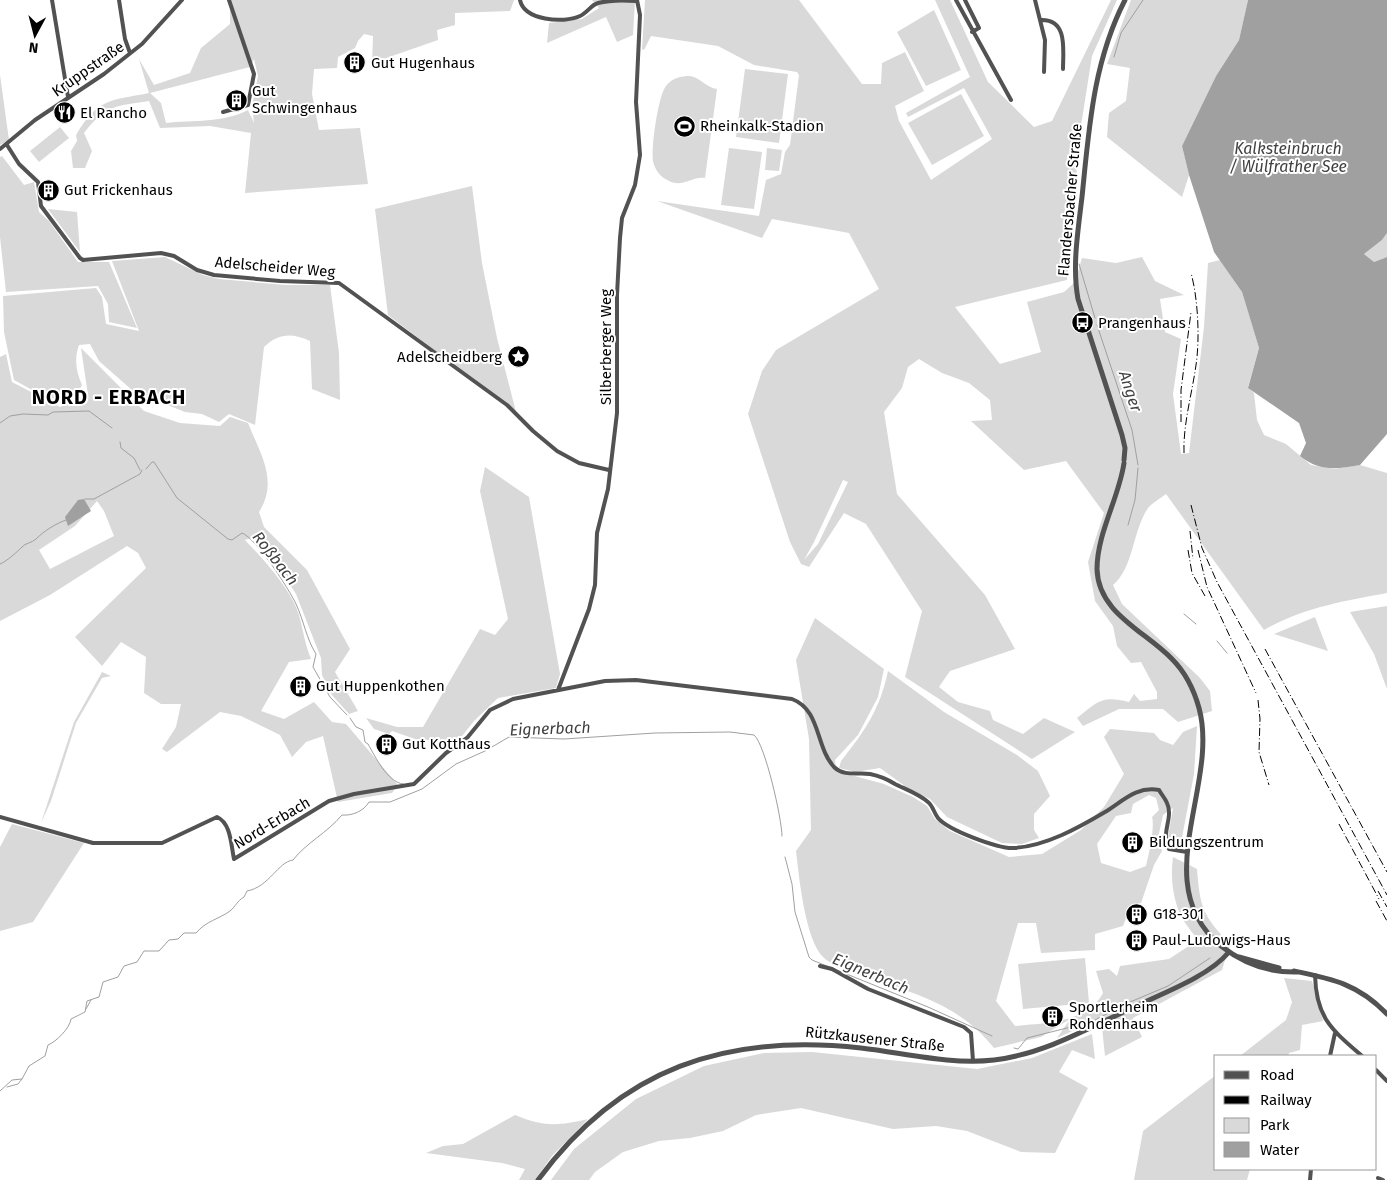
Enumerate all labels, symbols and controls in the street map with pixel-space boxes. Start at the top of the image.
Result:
north arrow [10,10,60,60]
text: N [28,38,39,56]
street label: Kruppstraße [48,38,128,100]
building icon: Gut Hugenhaus [343,51,367,75]
place label: Gut Hugenhaus [371,54,475,72]
place label: Gut Schwingenhaus [252,82,357,117]
building icon: Gut Schwingenhaus [224,88,248,112]
restaurant icon: El Rancho [52,101,76,125]
place label: El Rancho [80,104,147,122]
sports icon: Rheinkalk-Stadion [672,114,696,138]
place label: Rheinkalk-Stadion [700,117,824,135]
street label: Flandersbacher Straße [1054,123,1086,277]
water label: Kalksteinbruch / Wülfrather See [1229,139,1347,176]
building icon: Gut Frickenhaus [36,178,60,202]
place label: Gut Frickenhaus [64,181,173,199]
street label: Adelscheider Weg [214,253,336,281]
street label: Silberberger Weg [597,289,615,405]
bus stop icon: Prangenhaus [1070,311,1094,335]
place label: Prangenhaus [1098,314,1186,332]
place icon: Adelscheidberg [506,345,530,369]
place label: Adelscheidberg [397,348,502,366]
water label: Anger [1115,367,1146,415]
district label: NORD - ERBACH [32,385,186,409]
water label: Roßbach [249,528,303,589]
building icon: Gut Huppenkothen [288,674,312,698]
place label: Gut Huppenkothen [316,677,445,695]
water label: Eignerbach [509,718,591,739]
building icon: Gut Kotthaus [374,732,398,756]
place label: Gut Kotthaus [402,735,491,753]
street label: Nord-Erbach [231,793,313,853]
building icon: Bildungszentrum [1121,830,1145,854]
place label: Bildungszentrum [1149,833,1264,851]
building icon: G18-301 [1125,902,1149,926]
place label: G18-301 [1153,905,1204,923]
building icon: Paul-Ludowigs-Haus [1124,928,1148,952]
place label: Paul-Ludowigs-Haus [1152,931,1290,949]
water label: Eignerbach [830,949,912,998]
place label: Sportlerheim Rohdenhaus [1069,998,1158,1033]
building icon: Sportlerheim Rohdenhaus [1041,1004,1065,1028]
street label: Rützkausener Straße [804,1023,946,1055]
legend [1214,1055,1377,1170]
text: Road [1260,1066,1295,1084]
text: Railway [1260,1091,1312,1109]
text: Park [1260,1116,1290,1134]
text: Water [1260,1141,1299,1159]

